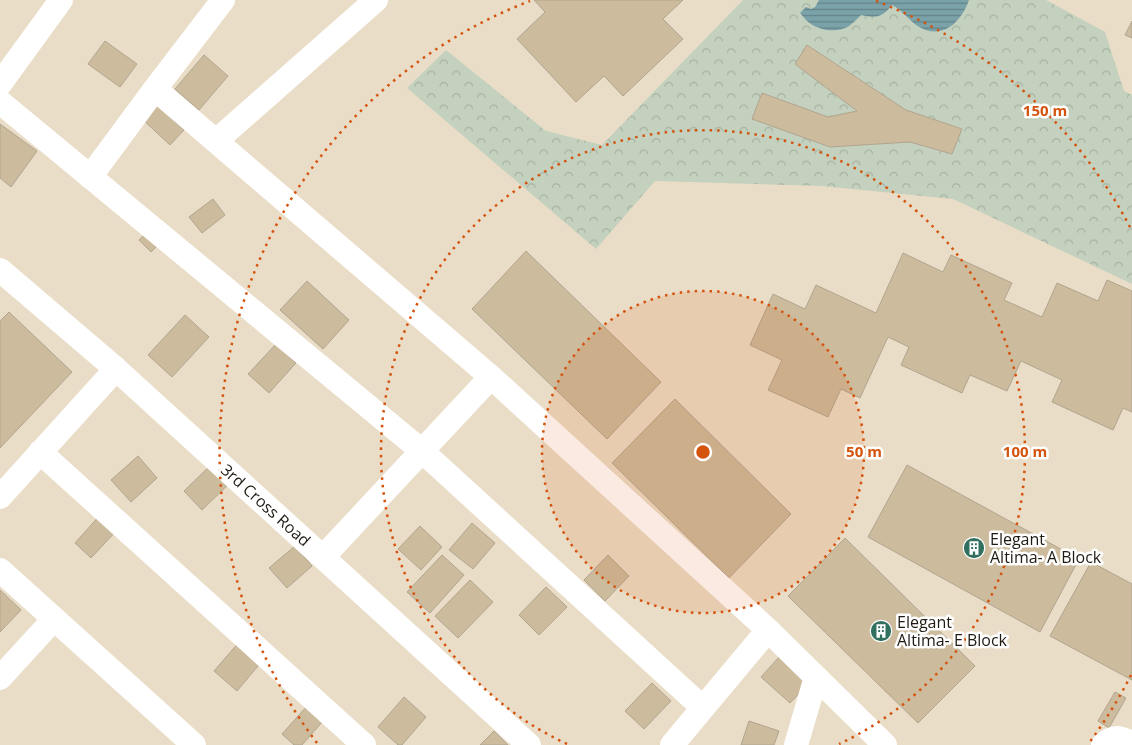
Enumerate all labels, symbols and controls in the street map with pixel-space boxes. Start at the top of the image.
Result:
text: 150 m [1023,100,1067,120]
text: 50 m [846,441,882,461]
text: 100 m [1003,441,1047,461]
centre of rings [694,443,712,461]
street label: 3rd Cross Road [216,459,316,551]
place label: Elegant Altima- A Block [990,528,1102,568]
building icon: Elegant Altima- A Block [962,536,986,560]
place label: Elegant Altima- E Block [897,611,1008,651]
building icon: Elegant Altima- E Block [869,619,893,643]

